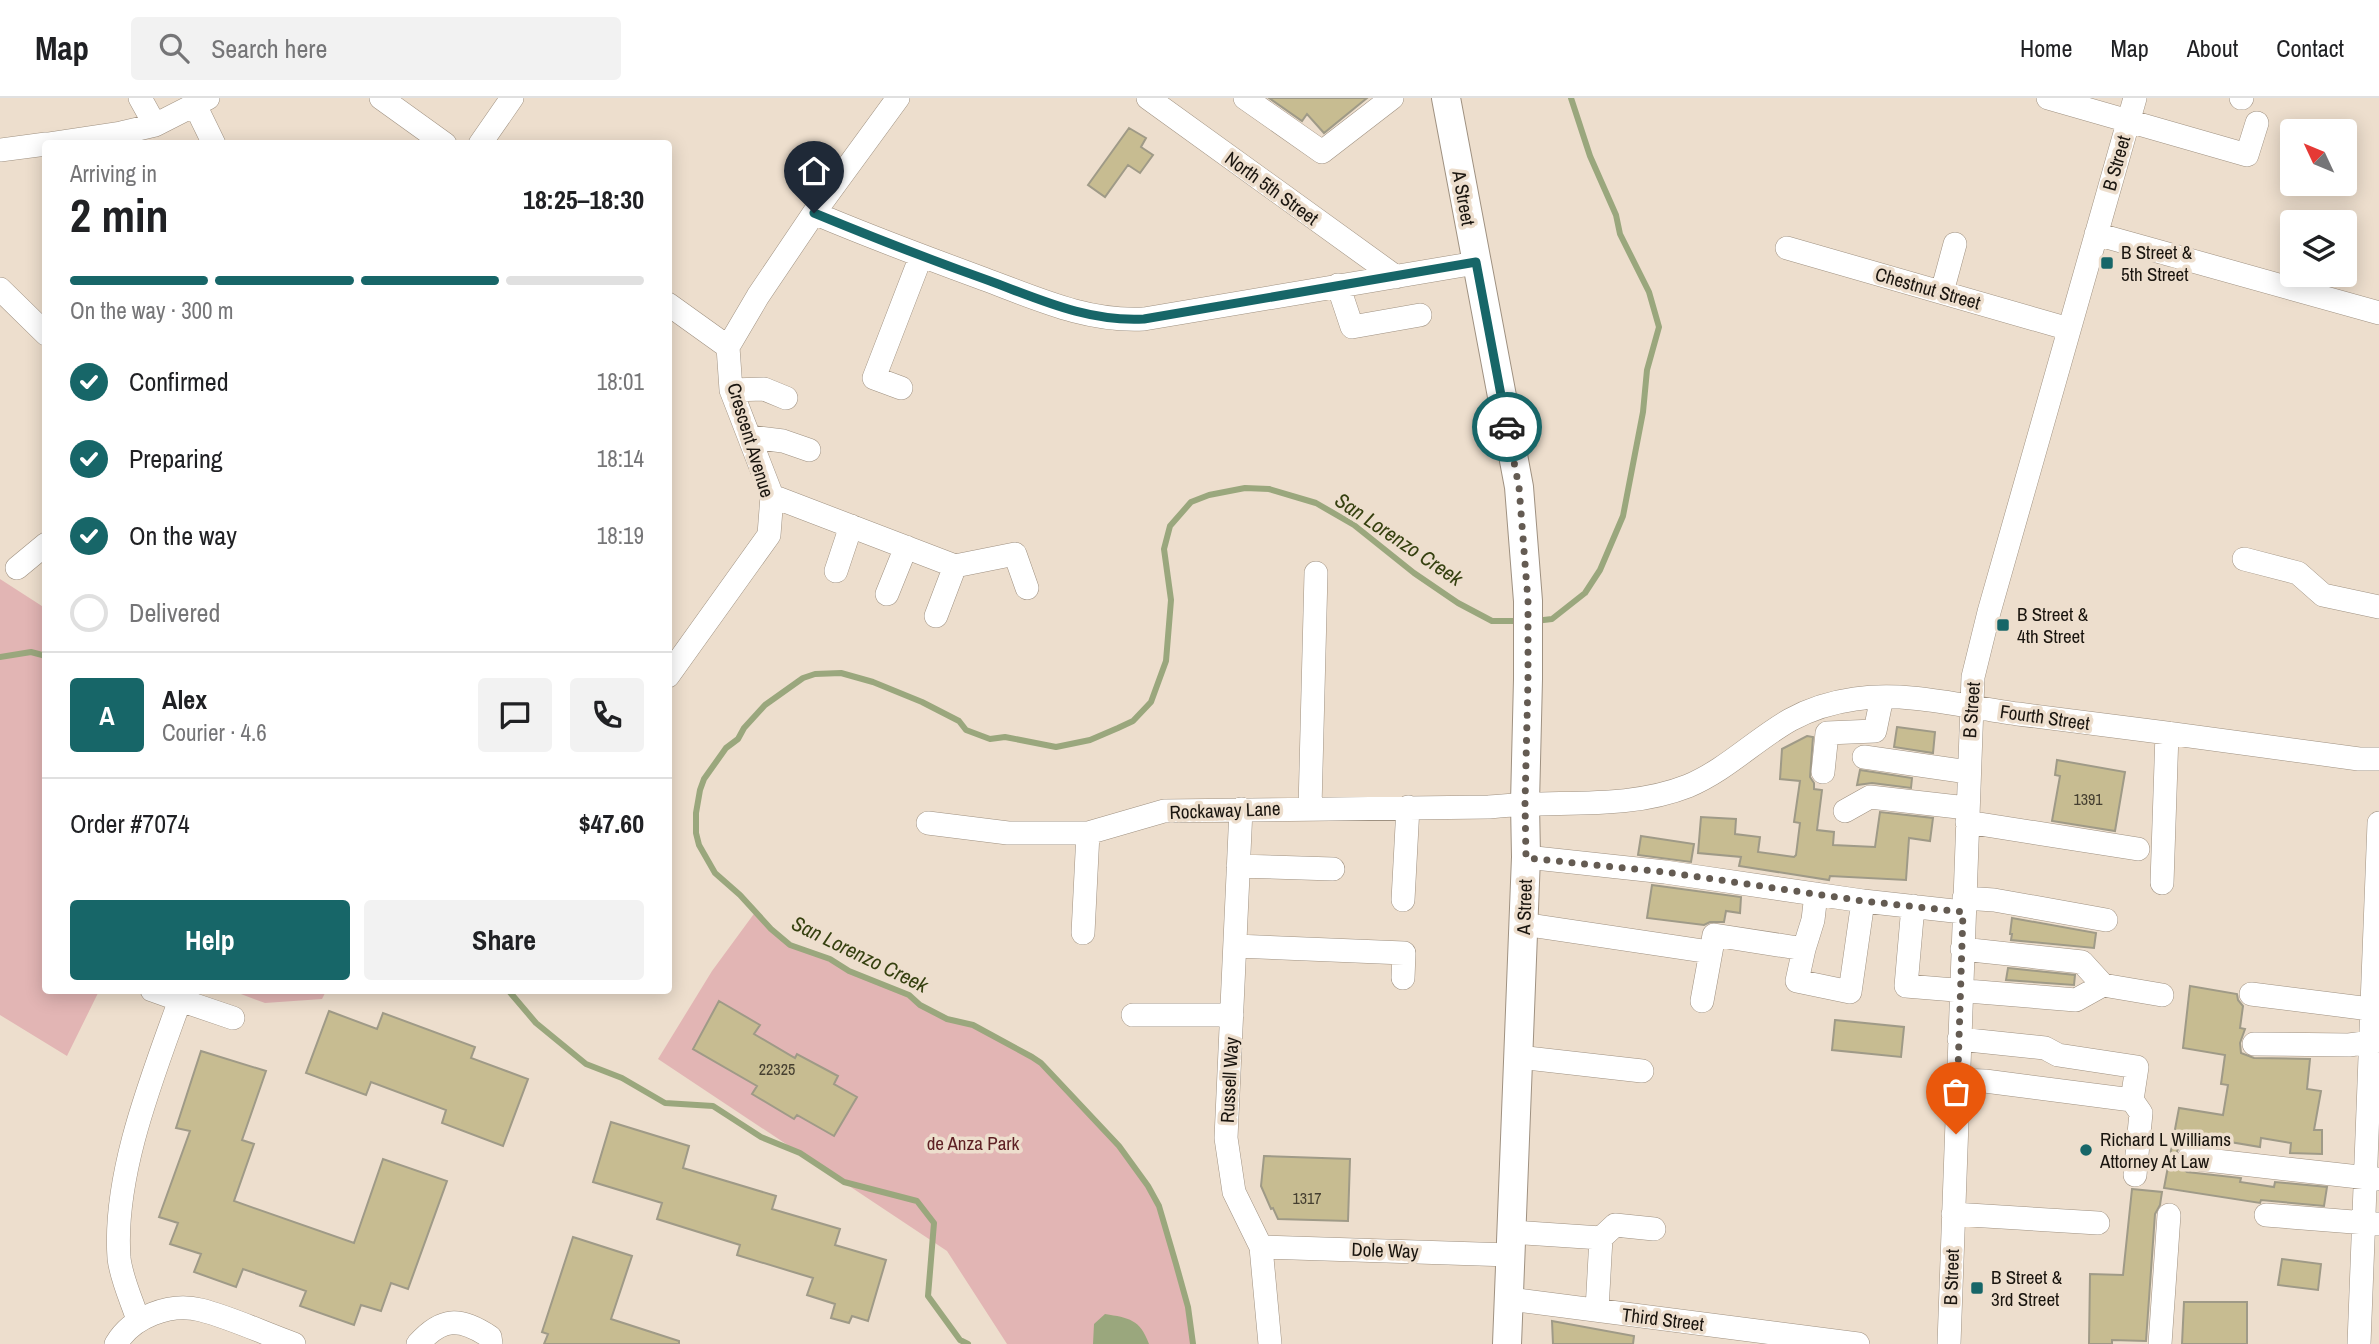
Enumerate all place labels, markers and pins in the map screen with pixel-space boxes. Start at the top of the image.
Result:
pin [784,141,844,213]
place label: B Street & 5th Street [2121,239,2193,287]
marker: B Street & 5th Street [2099,255,2115,271]
place label: B Street & 4th Street [2017,601,2089,649]
marker: B Street & 4th Street [1995,617,2011,633]
pin [1926,1062,1986,1134]
place label: Richard L Williams Attorney At Law [2099,1126,2231,1174]
marker: Richard L Williams Attorney At Law [2078,1142,2094,1158]
place label: B Street & 3rd Street [1991,1264,2063,1312]
marker: B Street & 3rd Street [1969,1280,1985,1296]

